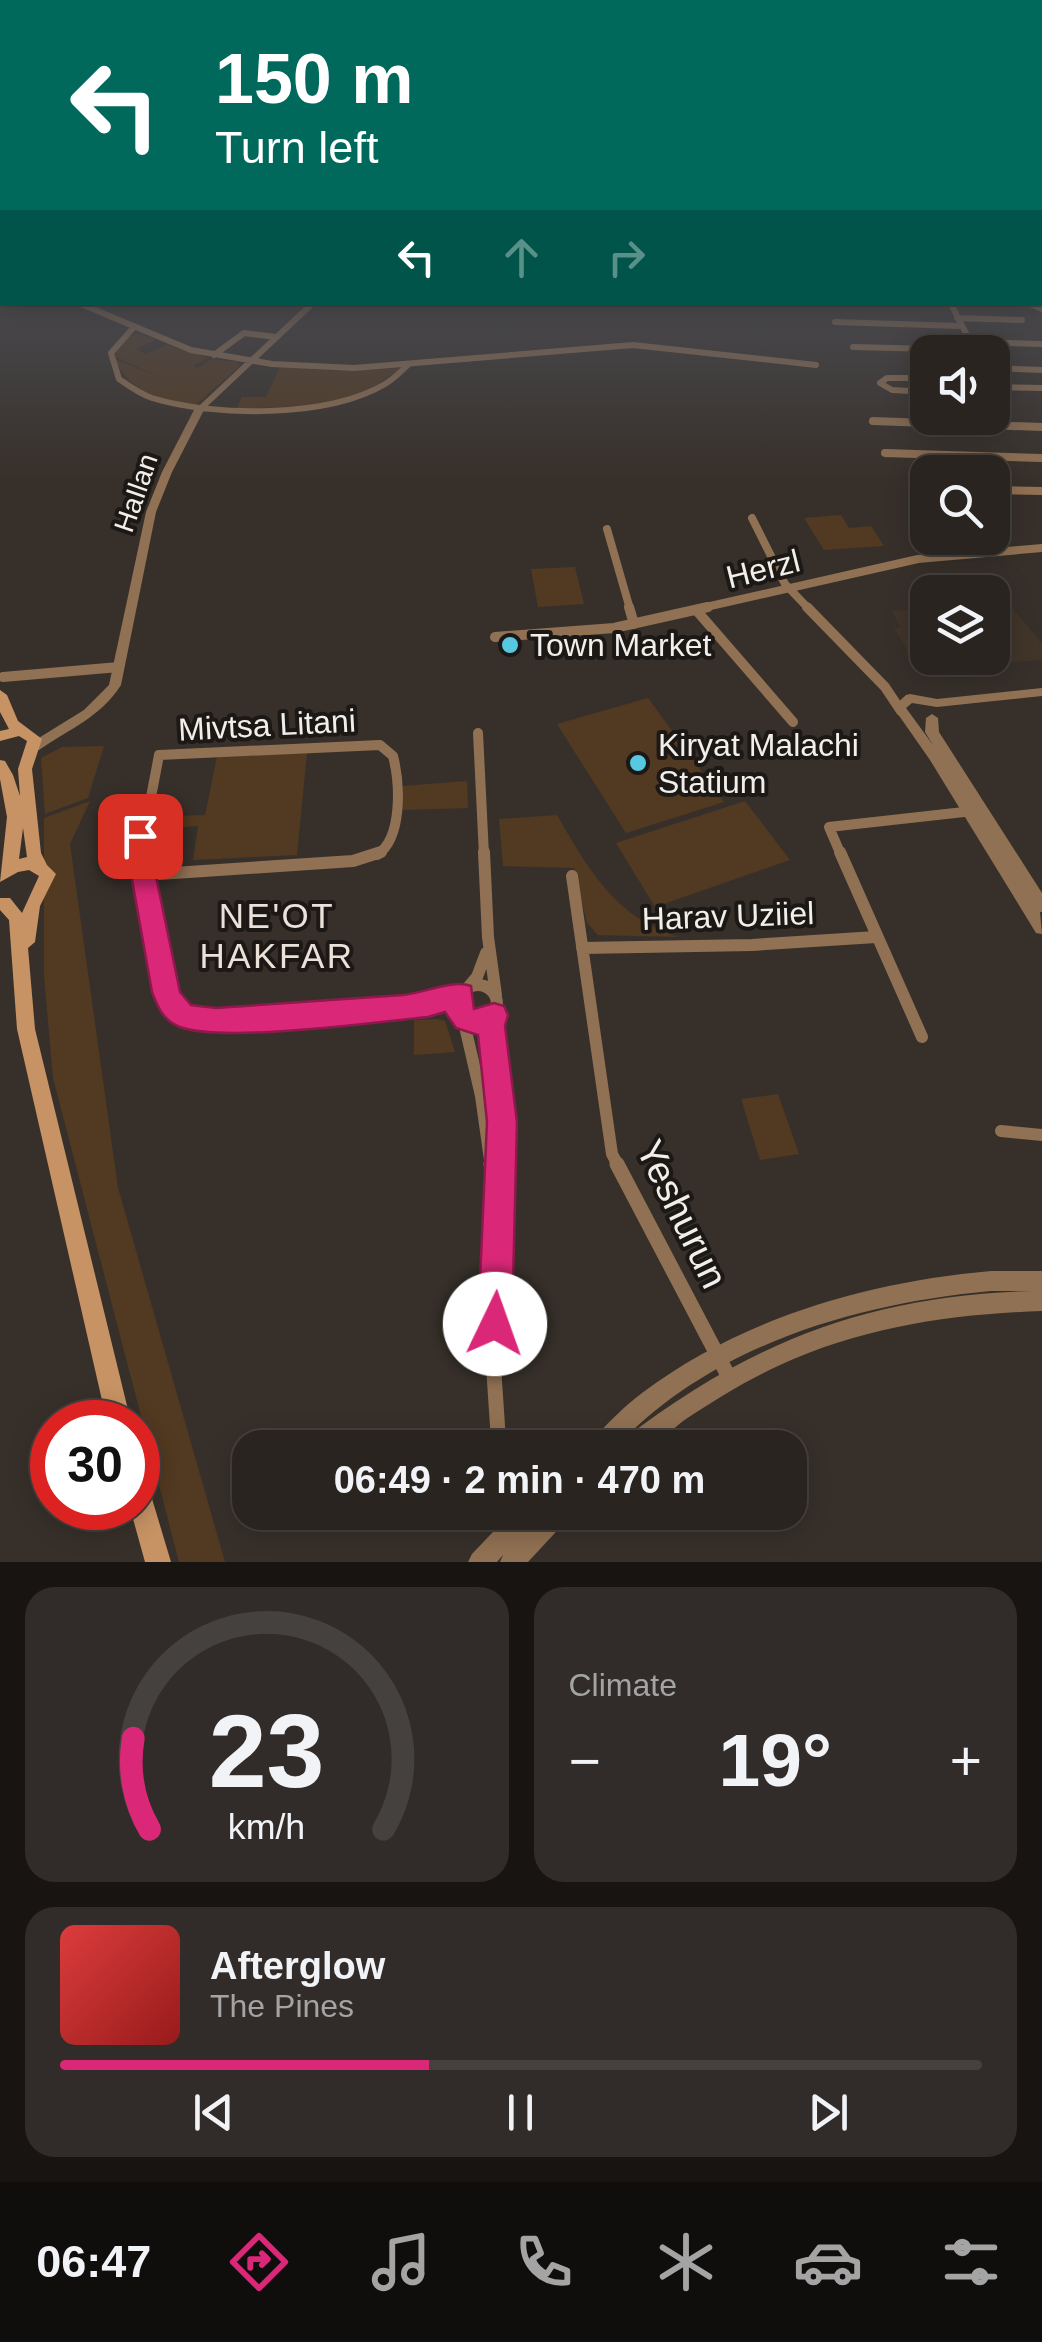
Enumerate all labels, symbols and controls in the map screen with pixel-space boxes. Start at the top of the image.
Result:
icon: left [50,40,180,170]
text: 150 m [215,40,413,118]
text: Turn left [215,122,378,173]
icon: left [389,230,444,285]
icon: ahead [494,230,549,285]
icon: right [599,230,654,285]
map controls [910,335,1010,675]
button: sound [910,335,1010,435]
street label: HaIlan [108,450,164,536]
button: search [910,455,1010,555]
street label: Herzl [722,543,804,595]
button: layers [910,575,1010,675]
place label: Town Market [530,627,712,663]
marker: Town Market [499,634,521,656]
street label: Mivtsa Litani [177,702,357,748]
place label: Kiryat Malachi Statium [658,727,859,800]
marker: Kiryat Malachi Statium [627,752,649,774]
pin [98,794,183,879]
icon: arrive [113,809,168,864]
street label: Harav Uziiel [641,895,815,937]
district label: NE'OT HAKFAR [199,896,355,975]
street label: Yeshurun [628,1133,736,1295]
position arrow [443,1272,547,1376]
speed limit sign: 30 [30,1400,160,1530]
text: 06:49 · 2 min · 470 m [334,1459,705,1501]
text: Climate [569,1667,677,1703]
text: 23 [209,1693,325,1809]
text: 19° [719,1718,832,1802]
text: − [569,1730,601,1792]
text: + [950,1730,982,1792]
text: km/h [228,1807,305,1847]
text: Afterglow [210,1945,385,1987]
text: The Pines [210,1988,354,2024]
icon: previous [186,2085,241,2140]
icon: pause [493,2085,548,2140]
icon: next [801,2085,856,2140]
icon: directions [224,2227,294,2297]
icon: music [366,2227,436,2297]
icon: phone [509,2227,579,2297]
icon: climate [651,2227,721,2297]
icon: car [793,2227,863,2297]
icon: filters [936,2227,1006,2297]
text: 06:47 [36,2236,151,2287]

